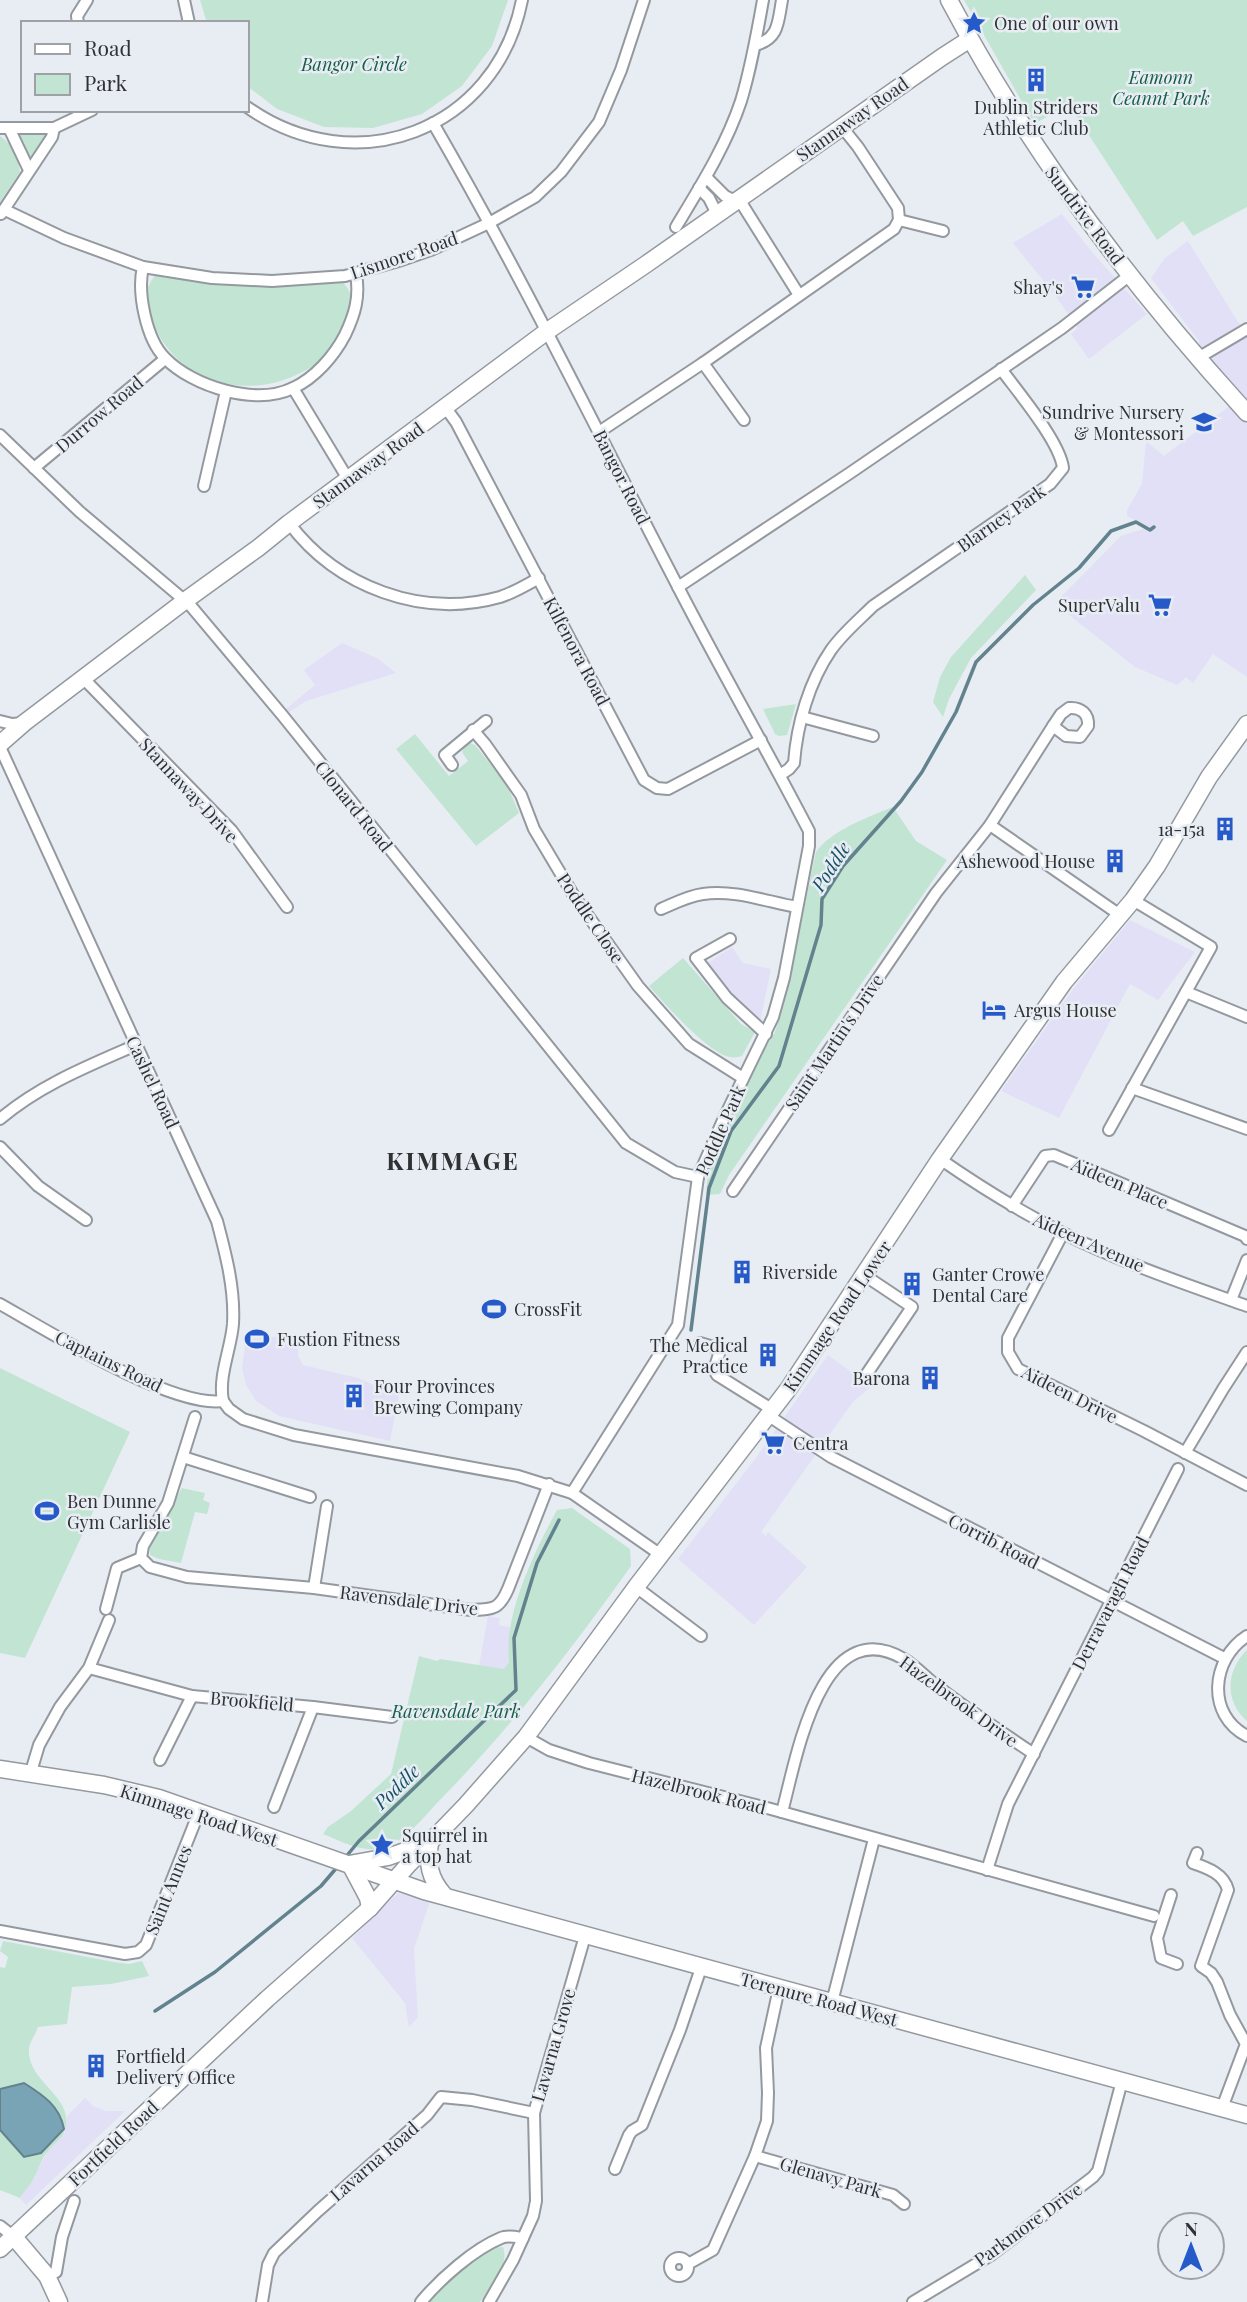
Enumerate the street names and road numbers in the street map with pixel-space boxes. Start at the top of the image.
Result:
street label: Stannaway Road [791,71,913,167]
street label: Sundrive Road [1040,161,1130,270]
street label: Lismore Road [347,225,461,285]
street label: Durrow Road [50,370,148,458]
street label: Stannaway Road [308,416,429,514]
street label: Bangor Road [588,426,656,529]
street label: Blarney Park [952,479,1050,557]
street label: Kilfenora Road [538,592,616,710]
street label: Stannaway Drive [134,732,244,848]
street label: Clonard Road [310,756,398,857]
street label: Poddle Close [552,868,630,968]
street label: Saint Martin's Drive [779,969,889,1115]
street label: Cashel Road [121,1032,185,1133]
street label: Poddle Park [689,1081,751,1179]
street label: Aideen Place [1067,1151,1172,1214]
street label: Aideen Avenue [1029,1206,1148,1277]
street label: Kimmage Road Lower [777,1236,897,1396]
street label: Captains Road [51,1325,167,1398]
street label: Aideen Drive [1017,1359,1122,1428]
street label: Corrib Road [944,1508,1044,1574]
street label: Derravaragh Road [1066,1532,1154,1674]
street label: Ravensdale Drive [339,1580,479,1620]
street label: Hazelbrook Drive [895,1650,1023,1752]
street label: Brookfield [209,1685,295,1717]
street label: Hazelbrook Road [629,1763,769,1819]
street label: Kimmage Road West [117,1778,281,1852]
street label: Saint Annes [139,1842,197,1938]
street label: Terenure Road West [738,1966,901,2032]
street label: Lavarna Grove [525,1986,581,2104]
street label: Fortfield Road [63,2095,164,2191]
street label: Lavarna Road [325,2115,424,2206]
street label: Glenavy Park [777,2151,885,2203]
street label: Parkmore Drive [969,2177,1087,2271]

